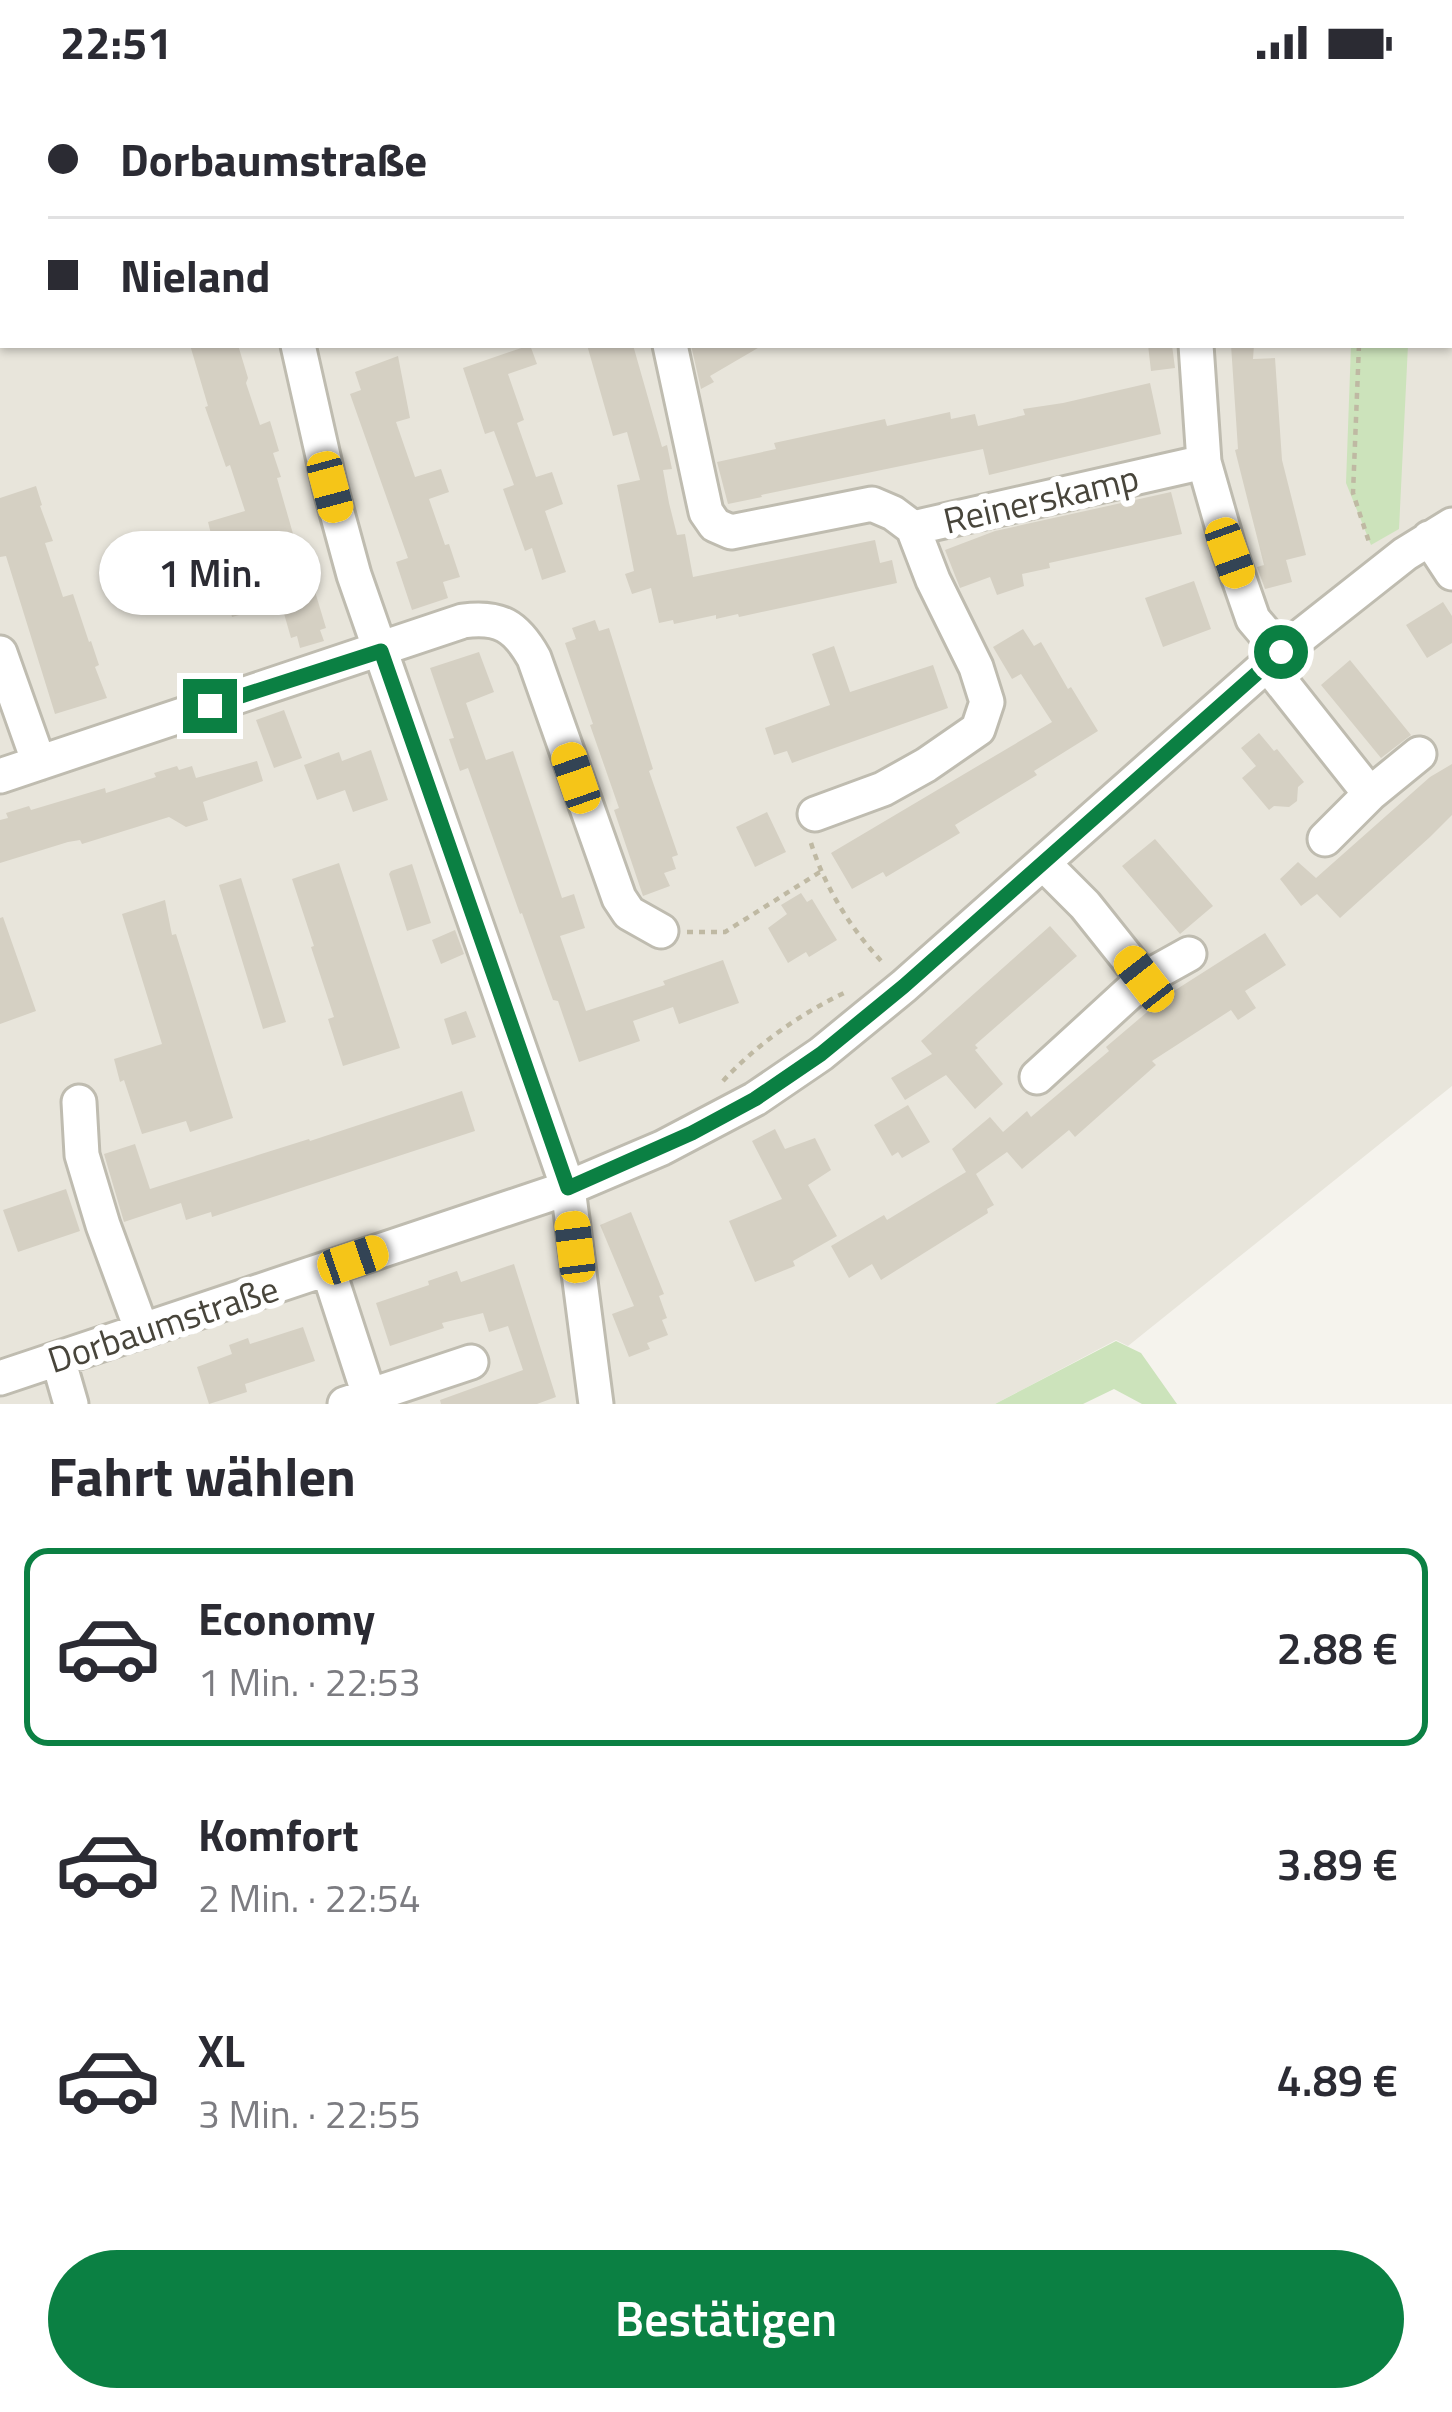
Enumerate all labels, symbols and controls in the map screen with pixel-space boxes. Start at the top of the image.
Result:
text: 22:51 [60,8,172,76]
text: Dorbaumstraße [120,125,427,193]
text: Nieland [120,241,270,309]
car [303,448,357,526]
street label: Reinerskamp [938,449,1144,548]
car [1201,513,1259,593]
callout: 1 Min. [99,532,321,616]
text: 1 Min. [158,543,262,602]
route start [1254,625,1308,679]
route end [183,679,237,733]
car [547,738,605,818]
car [1108,940,1180,1018]
car [553,1209,597,1285]
car [313,1231,393,1289]
street label: Dorbaumstraße [40,1260,285,1387]
text: Fahrt wählen [48,1435,356,1517]
text: Economy [198,1584,375,1652]
icon: car [54,1593,162,1701]
text: 2.88 € [1277,1613,1398,1681]
text: 1 Min. · 22:53 [198,1652,421,1711]
text: Komfort [198,1800,359,1868]
icon: car [54,1809,162,1917]
text: 3.89 € [1277,1829,1398,1897]
text: 2 Min. · 22:54 [198,1868,421,1927]
text: XL [198,2016,245,2084]
icon: car [54,2025,162,2133]
text: 4.89 € [1277,2045,1398,2113]
text: 3 Min. · 22:55 [198,2084,421,2143]
button: Bestätigen [48,2250,1404,2388]

